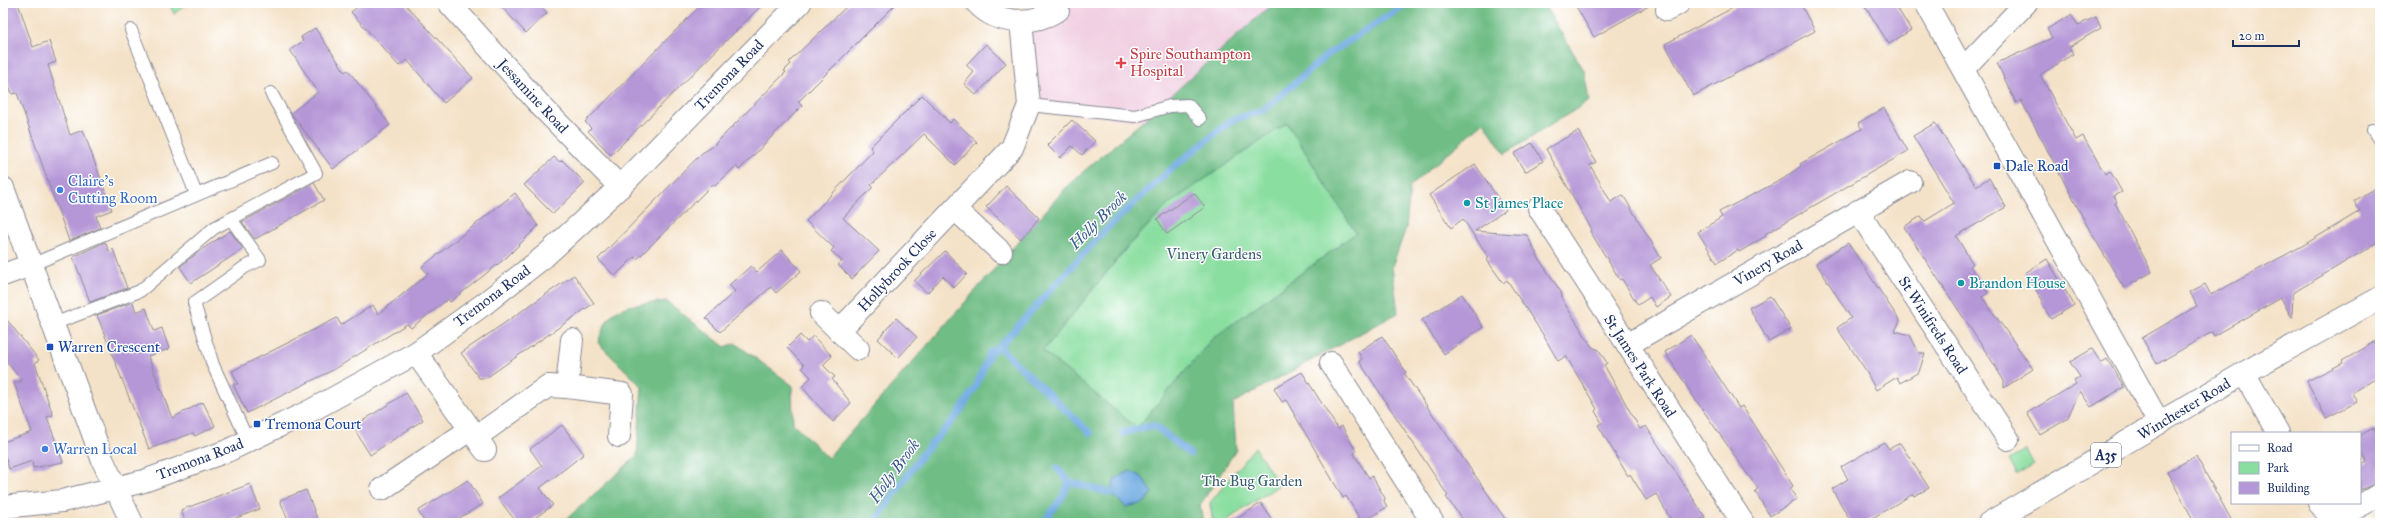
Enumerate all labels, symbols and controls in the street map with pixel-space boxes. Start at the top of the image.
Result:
scale bar [2233,22,2299,48]
text: 20 m [2239,29,2265,43]
street label: Tremona Road [691,35,768,114]
place label: Spire Southampton Hospital [1130,45,1251,80]
street label: Jessamine Road [492,53,572,138]
marker: Spire Southampton Hospital [1115,57,1127,69]
place label: Dale Road [2005,157,2069,175]
marker: Dale Road [1992,161,2002,171]
place label: Claire's Cutting Room [68,172,158,207]
marker: Claire's Cutting Room [55,185,65,195]
water label: Holly Brook [1064,187,1131,254]
place label: St James Place [1475,194,1563,213]
marker: St James Place [1462,198,1472,208]
street label: Hollybrook Close [854,225,940,315]
street label: Vinery Road [1729,236,1806,290]
park label: Vinery Gardens [1165,245,1262,263]
street label: Tremona Road [450,261,534,331]
street label: St Winifreds Road [1895,273,1972,378]
place label: Brandon House [1969,274,2066,292]
marker: Brandon House [1956,278,1966,288]
street label: St James Park Road [1599,311,1680,422]
place label: Warren Crescent [58,338,161,356]
marker: Warren Crescent [45,342,55,352]
street label: Winchester Road [2134,374,2234,444]
place label: Tremona Court [265,415,362,433]
marker: Tremona Court [252,419,262,429]
legend [2231,432,2361,504]
street label: Tremona Road [154,434,246,484]
water label: Holly Brook [864,435,924,507]
place label: Warren Local [53,440,138,458]
text: Road [2267,441,2293,455]
road number: A35 [2091,443,2121,467]
marker: Warren Local [40,444,50,454]
text: Park [2267,461,2289,475]
park label: The Bug Garden [1202,472,1302,490]
text: Building [2267,481,2310,496]

